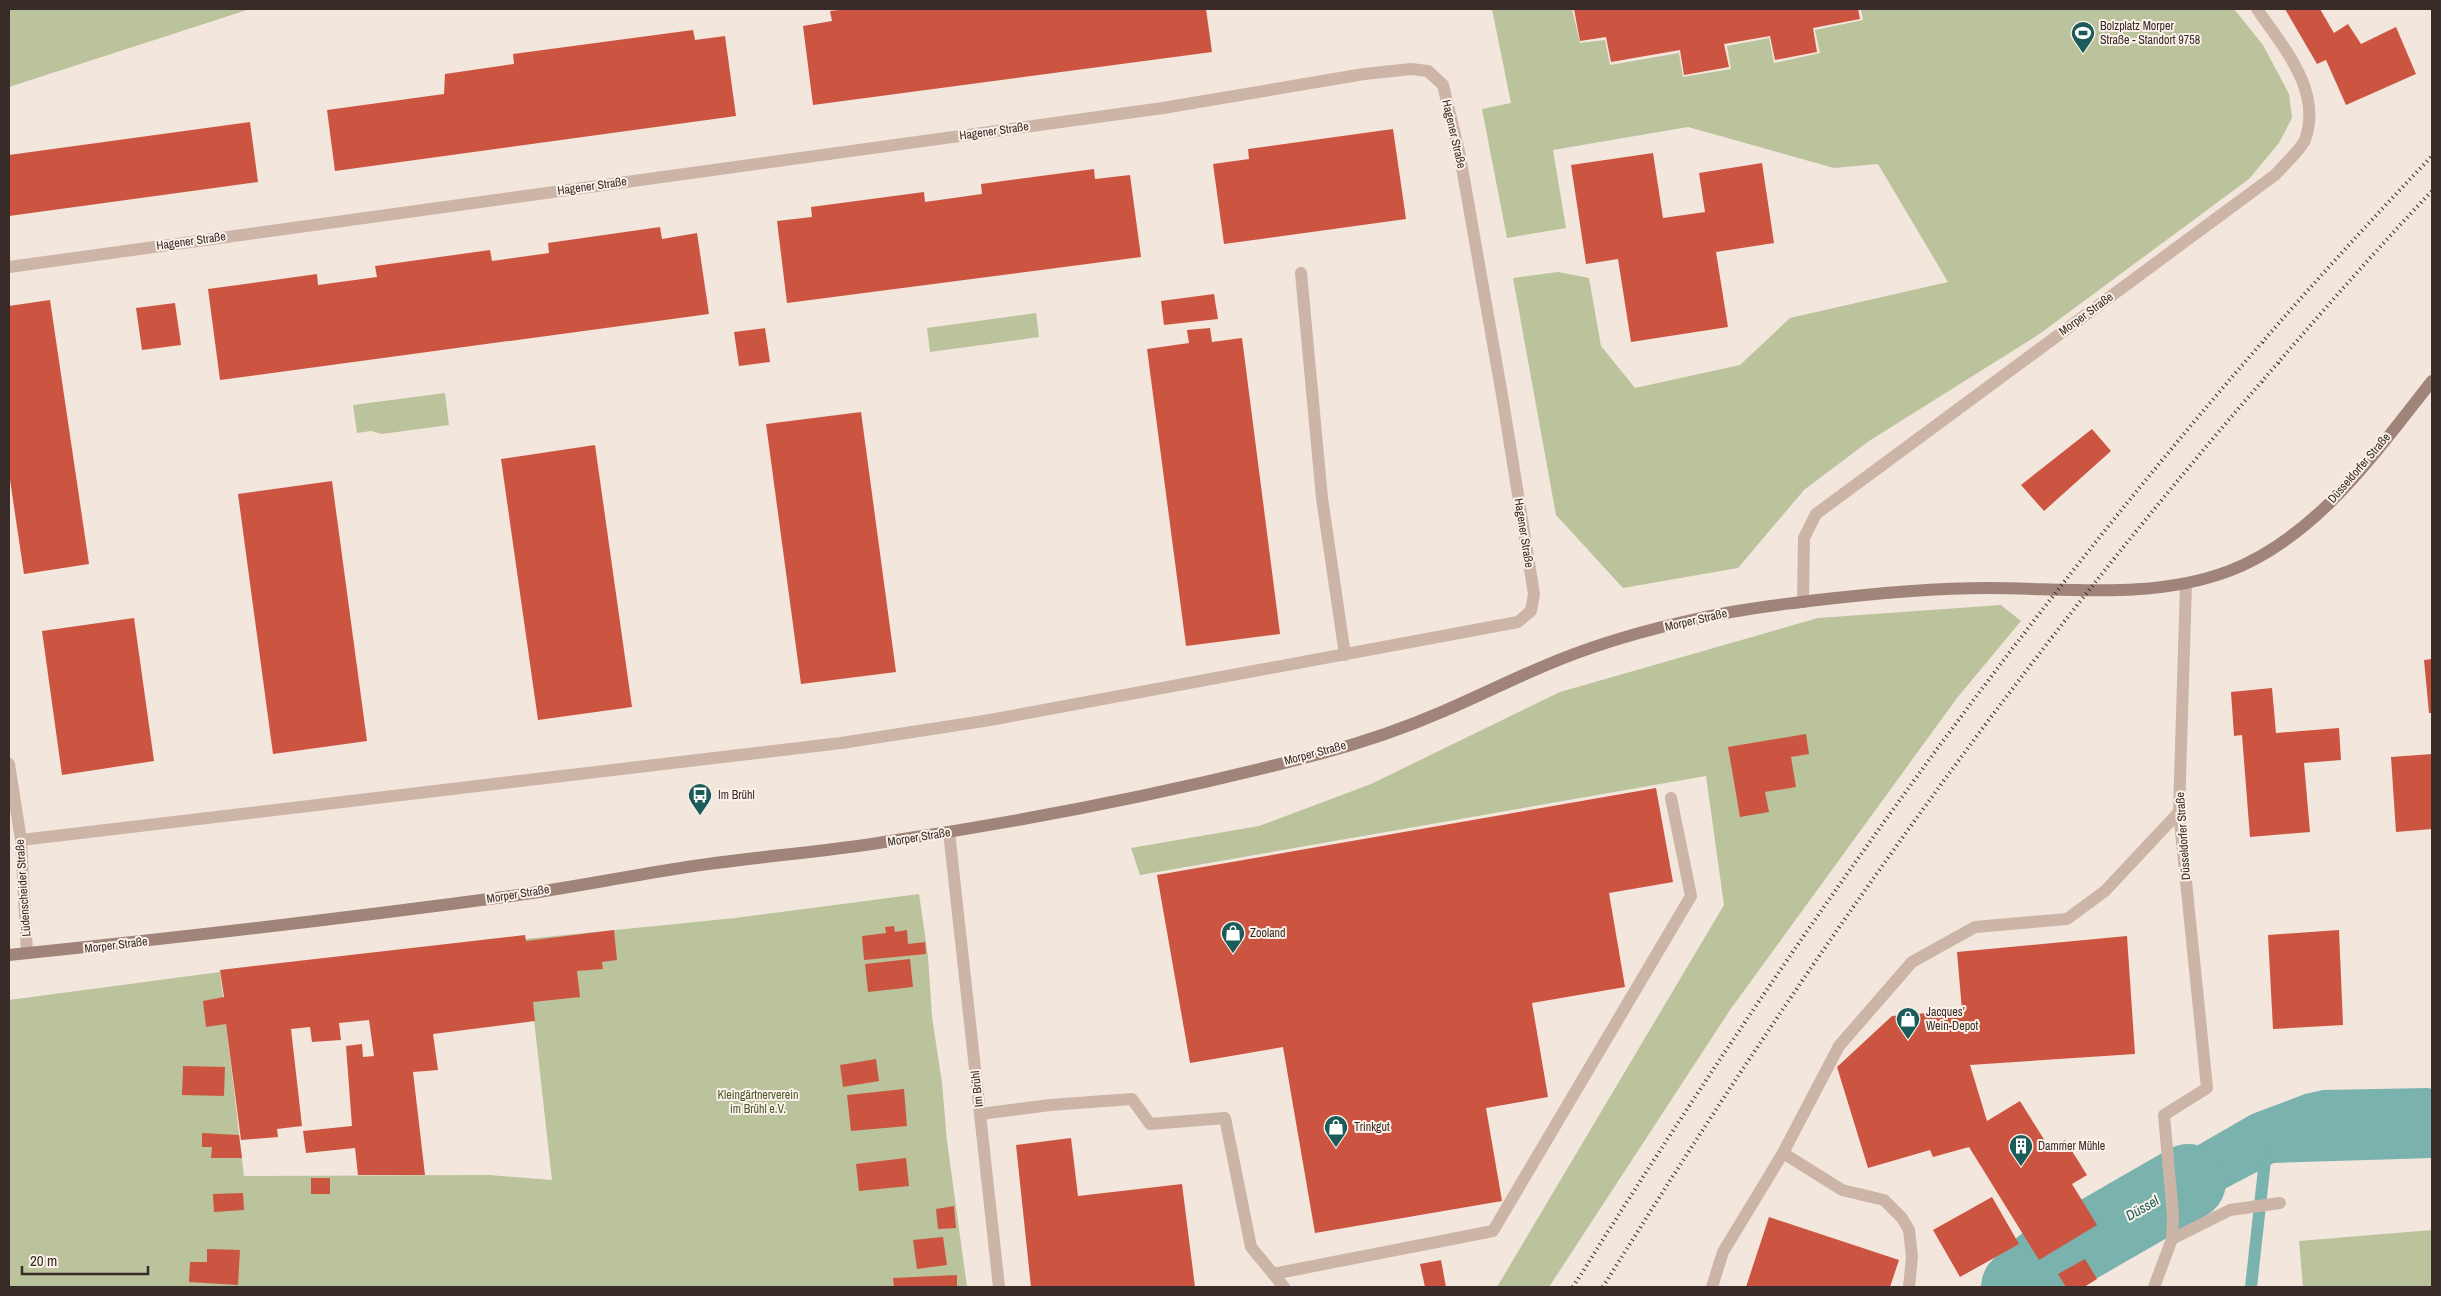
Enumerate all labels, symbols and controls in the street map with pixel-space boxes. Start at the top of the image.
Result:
place label: Bolzplatz Morper Straße - Standort 9758 [2100,18,2200,48]
sports icon: Bolzplatz Morper Straße - Standort 9758 [2070,20,2096,54]
street label: Hagener Straße [1438,98,1470,170]
street label: Hagener Straße [958,118,1030,144]
street label: Hagener Straße [556,173,628,199]
street label: Hagener Straße [155,228,227,254]
street label: Morper Straße [2056,289,2116,339]
street label: Düsseldorfer Straße [2324,430,2394,506]
street label: Hagener Straße [1511,497,1537,569]
street label: Morper Straße [1663,605,1729,635]
street label: Morper Straße [1282,737,1348,769]
bus stop icon: Im Brühl [687,782,713,816]
place label: Im Brühl [718,787,755,803]
street label: Düsseldorfer Straße [2172,792,2194,880]
street label: Morper Straße [886,824,952,850]
street label: Lüdenscheider Straße [12,839,34,937]
street label: Morper Straße [485,881,551,907]
shop icon: Zooland [1220,920,1246,954]
place label: Zooland [1250,925,1286,941]
street label: Morper Straße [84,933,148,957]
place label: Jacques’ Wein-Depot [1926,1004,1979,1034]
shop icon: Jacques’ Wein-Depot [1895,1006,1921,1040]
street label: Im Brühl [967,1070,987,1108]
park label: Kleingärtnerverein im Brühl e.V. [718,1087,798,1117]
shop icon: Trinkgut [1323,1114,1349,1148]
place label: Trinkgut [1354,1119,1390,1135]
building icon: Dammer Mühle [2008,1133,2034,1167]
place label: Dammer Mühle [2038,1138,2105,1154]
water label: Düssel [2122,1191,2162,1225]
scale bar [22,1244,149,1276]
text: 20 m [30,1250,57,1271]

